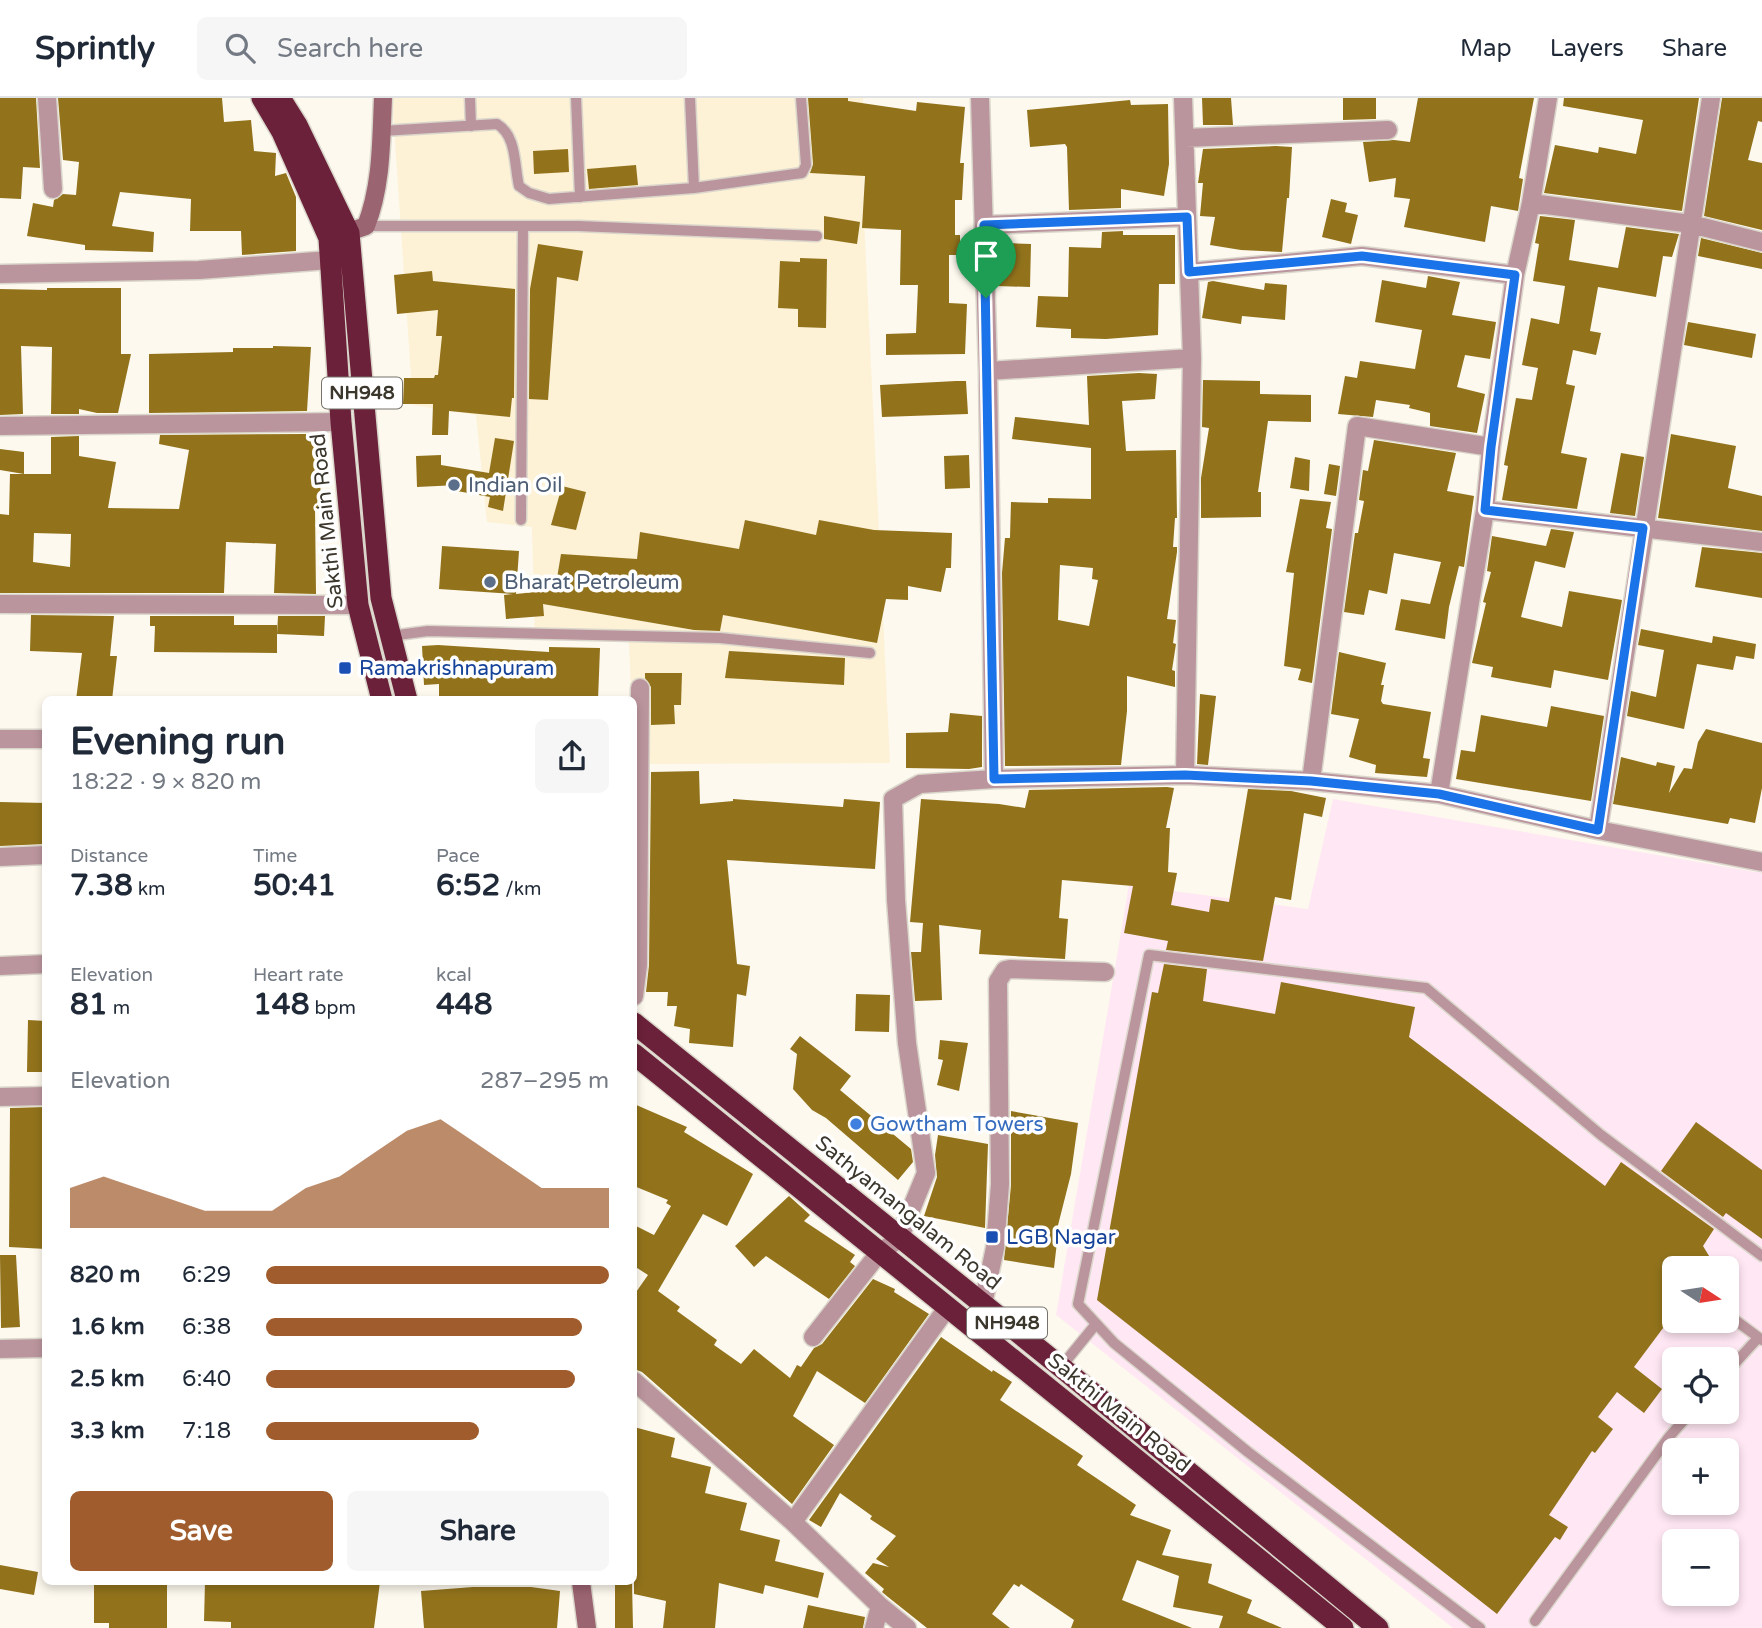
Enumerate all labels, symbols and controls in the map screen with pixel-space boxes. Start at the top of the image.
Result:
search box [197,17,687,80]
text: Sprintly [35,29,155,68]
icon: search [221,29,259,67]
text: Search here [277,33,423,64]
text: Map [1460,34,1512,63]
text: Layers [1550,34,1624,63]
text: Share [1662,34,1727,63]
pin [956,226,1016,298]
icon: arrive [967,237,1005,275]
road number: NH948 [322,378,402,408]
street label: Sakthi Main Road [305,432,349,610]
place label: Indian Oil [468,473,562,498]
marker: Indian Oil [446,477,462,493]
place label: Bharat Petroleum [504,570,679,595]
marker: Bharat Petroleum [482,574,498,590]
place label: Ramakrishnapuram [359,656,554,681]
marker: Ramakrishnapuram [337,660,353,676]
text: Evening run [70,719,285,765]
button: share [535,719,609,793]
text: 18:22 · 9 × 820 m [70,768,261,796]
text: Distance [70,845,148,867]
text: Time [253,845,297,867]
text: Pace [436,845,480,867]
text: 7.38 [70,867,133,904]
text: 50:41 [253,867,336,904]
text: 6:52 [436,867,500,904]
text: km [133,878,166,900]
text: /km [500,878,541,900]
text: Elevation [70,964,153,986]
text: Heart rate [253,964,344,986]
text: kcal [436,964,472,986]
text: 81 [70,986,108,1023]
text: 148 [253,986,310,1023]
text: 448 [436,986,493,1023]
text: m [108,997,130,1019]
text: bpm [310,997,356,1019]
text: Elevation [70,1067,171,1095]
text: 287–295 m [480,1067,609,1095]
place label: Gowtham Towers [870,1112,1044,1137]
marker: Gowtham Towers [848,1116,864,1132]
street label: Sathyamangalam Road [810,1130,1006,1296]
place label: LGB Nagar [1006,1225,1116,1250]
marker: LGB Nagar [984,1229,1000,1245]
north arrow [1662,1256,1740,1334]
map controls [1662,1256,1739,1606]
text: 820 m [70,1261,140,1289]
text: 6:29 [182,1261,231,1289]
road number: NH948 [967,1308,1047,1338]
text: 1.6 km [70,1313,145,1341]
text: 6:38 [182,1313,231,1341]
button: locate [1662,1347,1739,1424]
street label: Sakthi Main Road [1043,1348,1195,1478]
text: 2.5 km [70,1365,145,1393]
text: 6:40 [182,1365,231,1393]
text: 3.3 km [70,1417,145,1445]
text: 7:18 [182,1417,231,1445]
button: + [1662,1438,1739,1515]
button: Save [70,1491,333,1571]
button: Share [347,1491,609,1571]
button: − [1662,1529,1739,1606]

